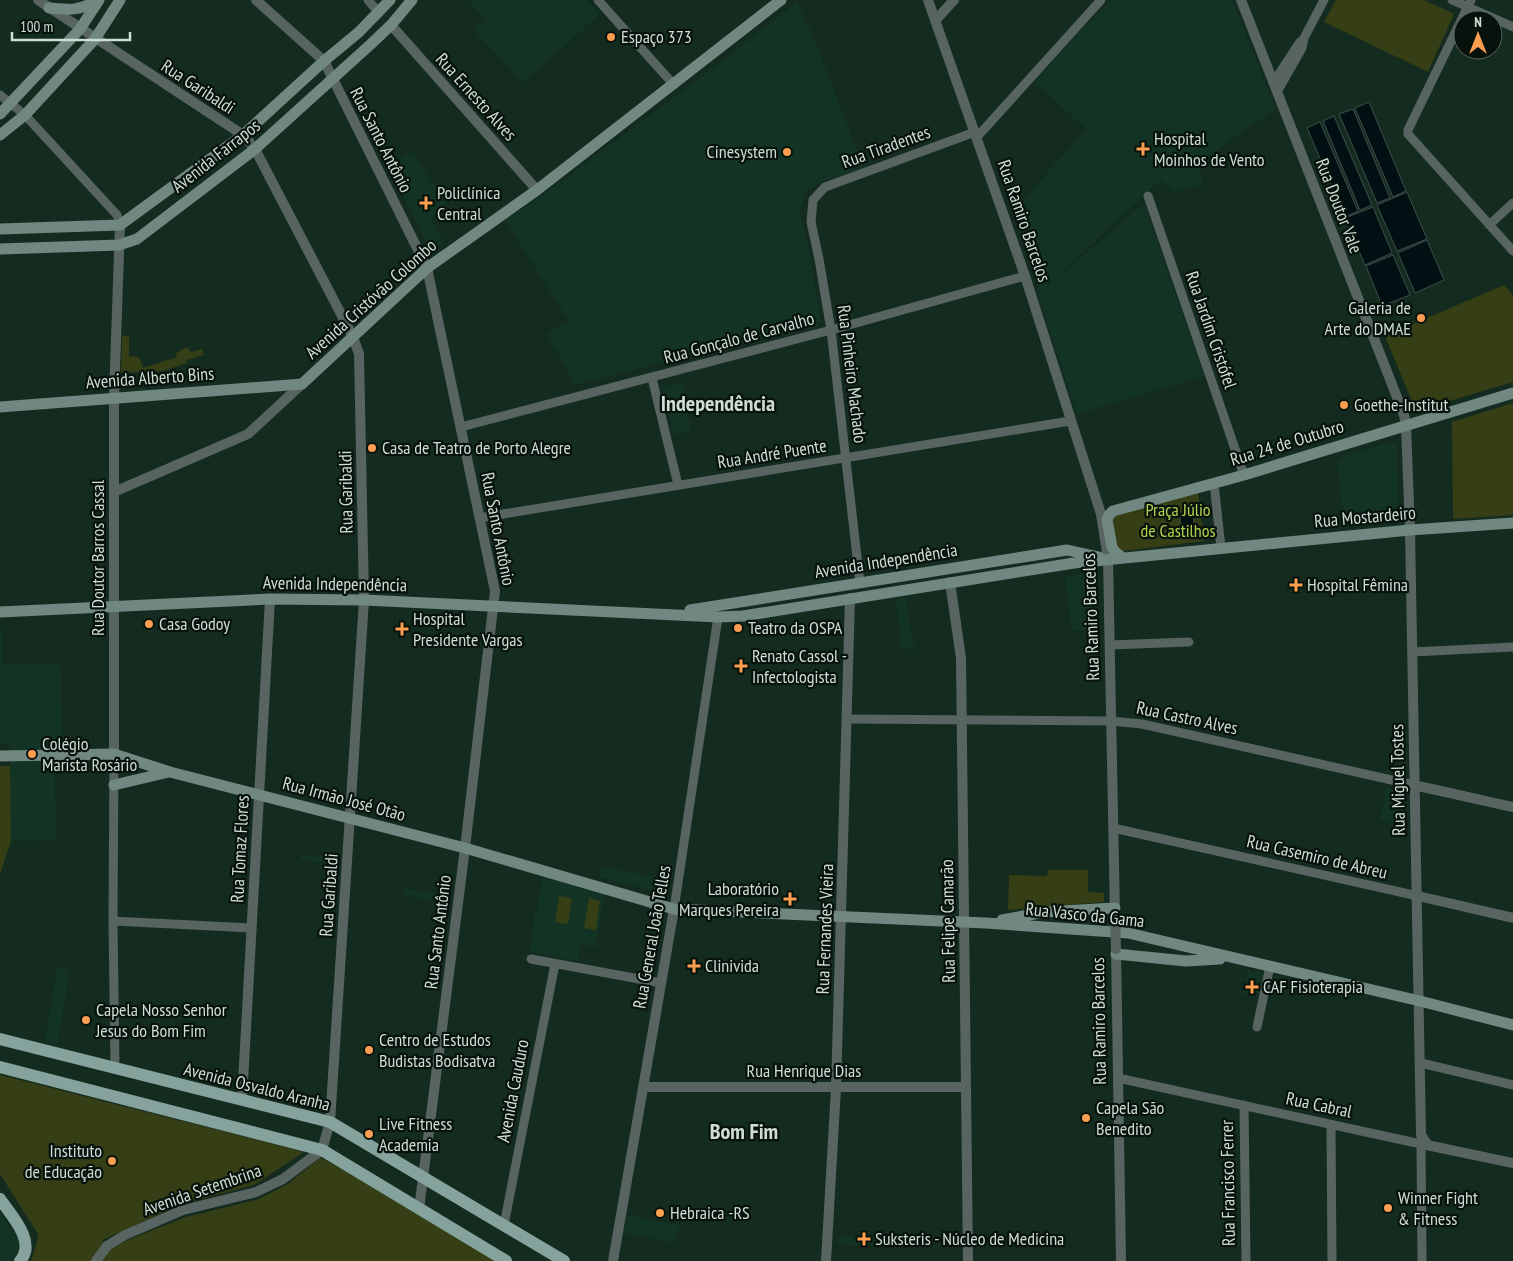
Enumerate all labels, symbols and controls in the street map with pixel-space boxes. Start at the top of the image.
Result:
scale bar [12,10,130,42]
north arrow [1453,10,1503,60]
text: N [1474,13,1482,31]
text: 100 m [20,17,53,36]
place label: Espaço 373 [621,25,692,48]
marker: Espaço 373 [605,31,617,43]
street label: Rua Ernesto Alves [431,48,522,145]
street label: Rua Garibaldi [157,54,239,119]
street label: Rua Santo Antônio [345,83,418,196]
street label: Avenida Farrapos [167,114,265,197]
street label: Rua Tiradentes [838,120,933,173]
place label: Hospital Moinhos de Vento [1154,127,1265,171]
place label: Cinesystem [707,140,777,163]
marker: Hospital Moinhos de Vento [1136,142,1150,156]
marker: Cinesystem [781,146,793,158]
street label: Rua Doutor Vale [1311,155,1368,257]
street label: Rua Ramiro Barcelos [993,157,1056,285]
place label: Policlínica Central [437,181,500,225]
marker: Policlínica Central [419,196,433,210]
street label: Avenida Cristóvão Colombo [300,233,441,364]
street label: Rua Jardim Cristófel [1181,268,1243,392]
place label: Galeria de Arte do DMAE [1325,296,1411,340]
street label: Rua Pinheiro Machado [833,304,872,445]
street label: Rua Gonçalo de Carvalho [661,306,817,369]
marker: Galeria de Arte do DMAE [1415,312,1427,324]
street label: Avenida Alberto Bins [85,362,215,393]
district label: Independência [661,389,775,417]
place label: Goethe-Institut [1354,393,1448,416]
marker: Goethe-Institut [1338,399,1350,411]
street label: Rua 24 de Outubro [1227,414,1347,471]
street label: Rua André Puente [716,434,828,474]
place label: Casa de Teatro de Porto Alegre [382,436,571,459]
marker: Casa de Teatro de Porto Alegre [366,442,378,454]
street label: Rua Garibaldi [333,450,358,534]
street label: Rua Santo Antônio [476,470,521,588]
street label: Rua Doutor Barros Cassal [86,479,109,636]
park label: Praça Júlio de Castilhos [1140,498,1216,542]
street label: Rua Mostardeiro [1313,501,1417,532]
street label: Avenida Independência [813,538,959,583]
street label: Rua Ramiro Barcelos [1077,553,1104,681]
street label: Avenida Independência [263,571,407,596]
place label: Hospital Fêmina [1307,573,1408,596]
marker: Hospital Fêmina [1289,578,1303,592]
place label: Hospital Presidente Vargas [413,607,523,651]
place label: Casa Godoy [159,612,230,635]
place label: Teatro da OSPA [748,616,843,639]
marker: Casa Godoy [143,618,155,630]
marker: Hospital Presidente Vargas [395,622,409,636]
marker: Teatro da OSPA [732,622,744,634]
place label: Renato Cassol - Infectologista [752,644,847,688]
marker: Renato Cassol - Infectologista [734,659,748,673]
street label: Rua Castro Alves [1134,696,1240,739]
street label: Rua Miguel Tostes [1385,724,1410,836]
place label: Colégio Marista Rosário [42,732,137,776]
marker: Colégio Marista Rosário [26,748,38,760]
street label: Rua Irmão José Otão [280,771,408,826]
street label: Rua Tomaz Flores [225,795,254,903]
street label: Rua Casemiro de Abreu [1245,829,1390,884]
street label: Rua Garibaldi [314,853,343,937]
street label: Rua Felipe Camarão [935,859,960,983]
street label: Rua General João Telles [628,863,675,1010]
street label: Rua Fernandes Vieira [811,863,838,995]
street label: Rua Santo Antônio [419,873,456,990]
place label: Laboratório Marques Pereira [679,877,779,921]
marker: Laboratório Marques Pereira [783,892,797,906]
street label: Rua Vasco da Gama [1024,897,1146,932]
place label: Clinivida [705,954,759,977]
street label: Rua Ramiro Barcelos [1086,957,1111,1085]
marker: Clinivida [687,959,701,973]
place label: CAF Fisioterapia [1263,975,1363,998]
marker: CAF Fisioterapia [1245,980,1259,994]
place label: Capela Nosso Senhor Jesus do Bom Fim [95,998,227,1042]
marker: Capela Nosso Senhor Jesus do Bom Fim [80,1014,92,1026]
place label: Centro de Estudos Budistas Bodisatva [379,1028,495,1072]
street label: Avenida Cauduro [491,1037,534,1144]
marker: Centro de Estudos Budistas Bodisatva [363,1044,375,1056]
street label: Avenida Osvaldo Aranha [182,1057,333,1116]
street label: Rua Henrique Dias [747,1059,861,1082]
street label: Rua Cabral [1284,1086,1355,1123]
place label: Capela São Benedito [1096,1096,1165,1140]
place label: Live Fitness Academia [379,1112,452,1156]
marker: Capela São Benedito [1080,1112,1092,1124]
district label: Bom Fim [710,1117,778,1145]
street label: Rua Francisco Ferrer [1215,1120,1240,1246]
marker: Live Fitness Academia [363,1128,375,1140]
place label: Instituto de Educação [25,1139,102,1183]
marker: Instituto de Educação [106,1155,118,1167]
street label: Avenida Setembrina [140,1158,264,1221]
place label: Winner Fight & Fitness [1398,1186,1478,1230]
place label: Hebraica -RS [670,1201,750,1224]
marker: Winner Fight & Fitness [1382,1202,1394,1214]
marker: Hebraica -RS [654,1207,666,1219]
place label: Suksteris - Núcleo de Medicina [875,1227,1064,1250]
marker: Suksteris - Núcleo de Medicina [857,1232,871,1246]

